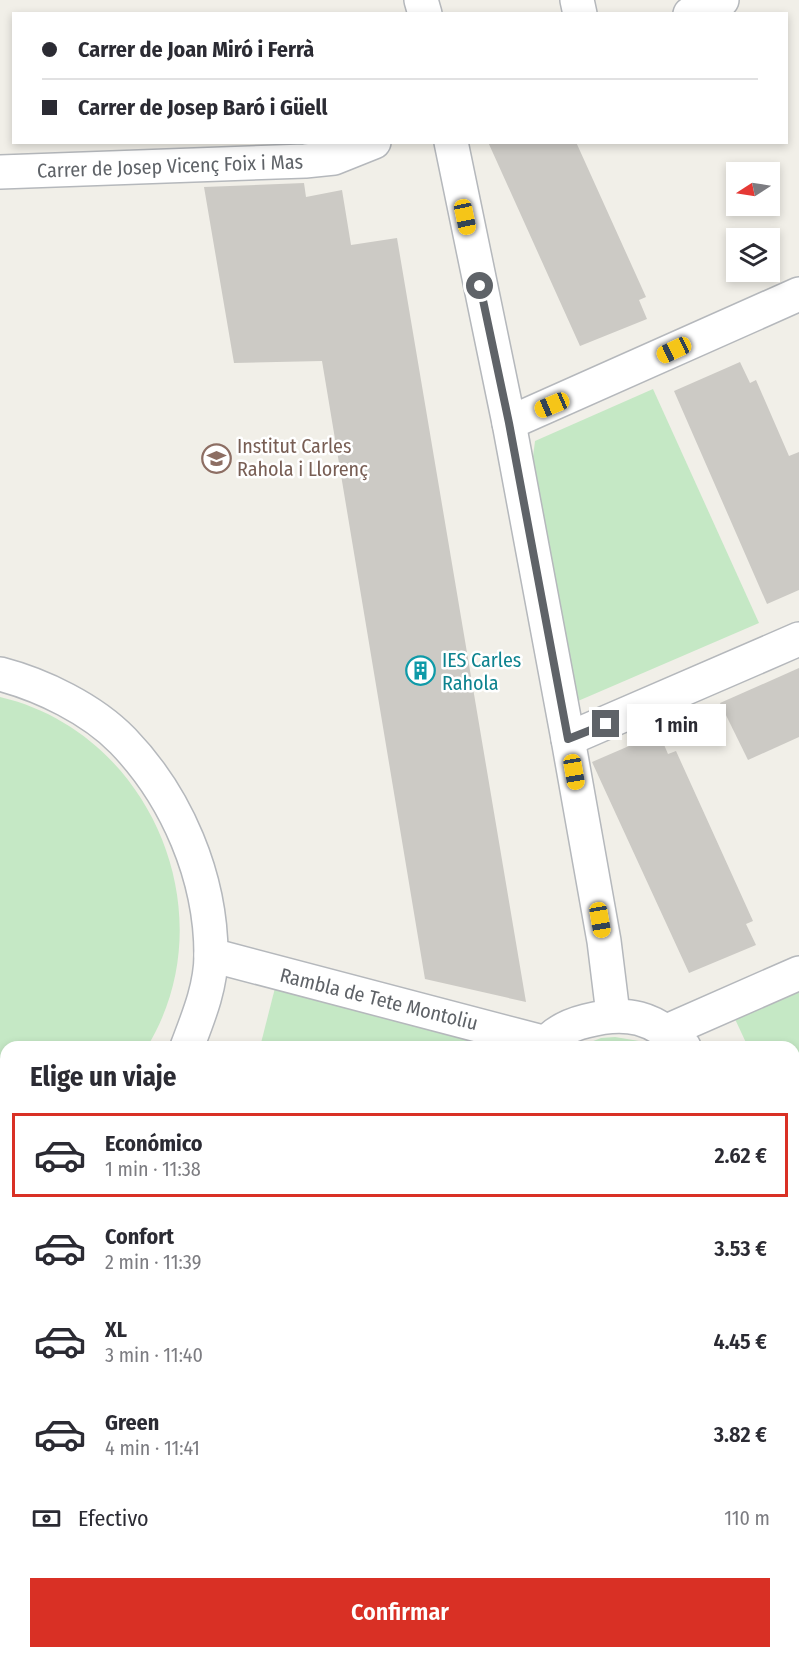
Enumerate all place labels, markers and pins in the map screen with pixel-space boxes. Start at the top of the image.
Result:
place label: Institut Carles Rahola i Llorenç [237,434,368,481]
school or university icon: Institut Carles Rahola i Llorenç [200,442,232,474]
place label: IES Carles Rahola [442,648,521,695]
building icon: IES Carles Rahola [405,655,437,687]

